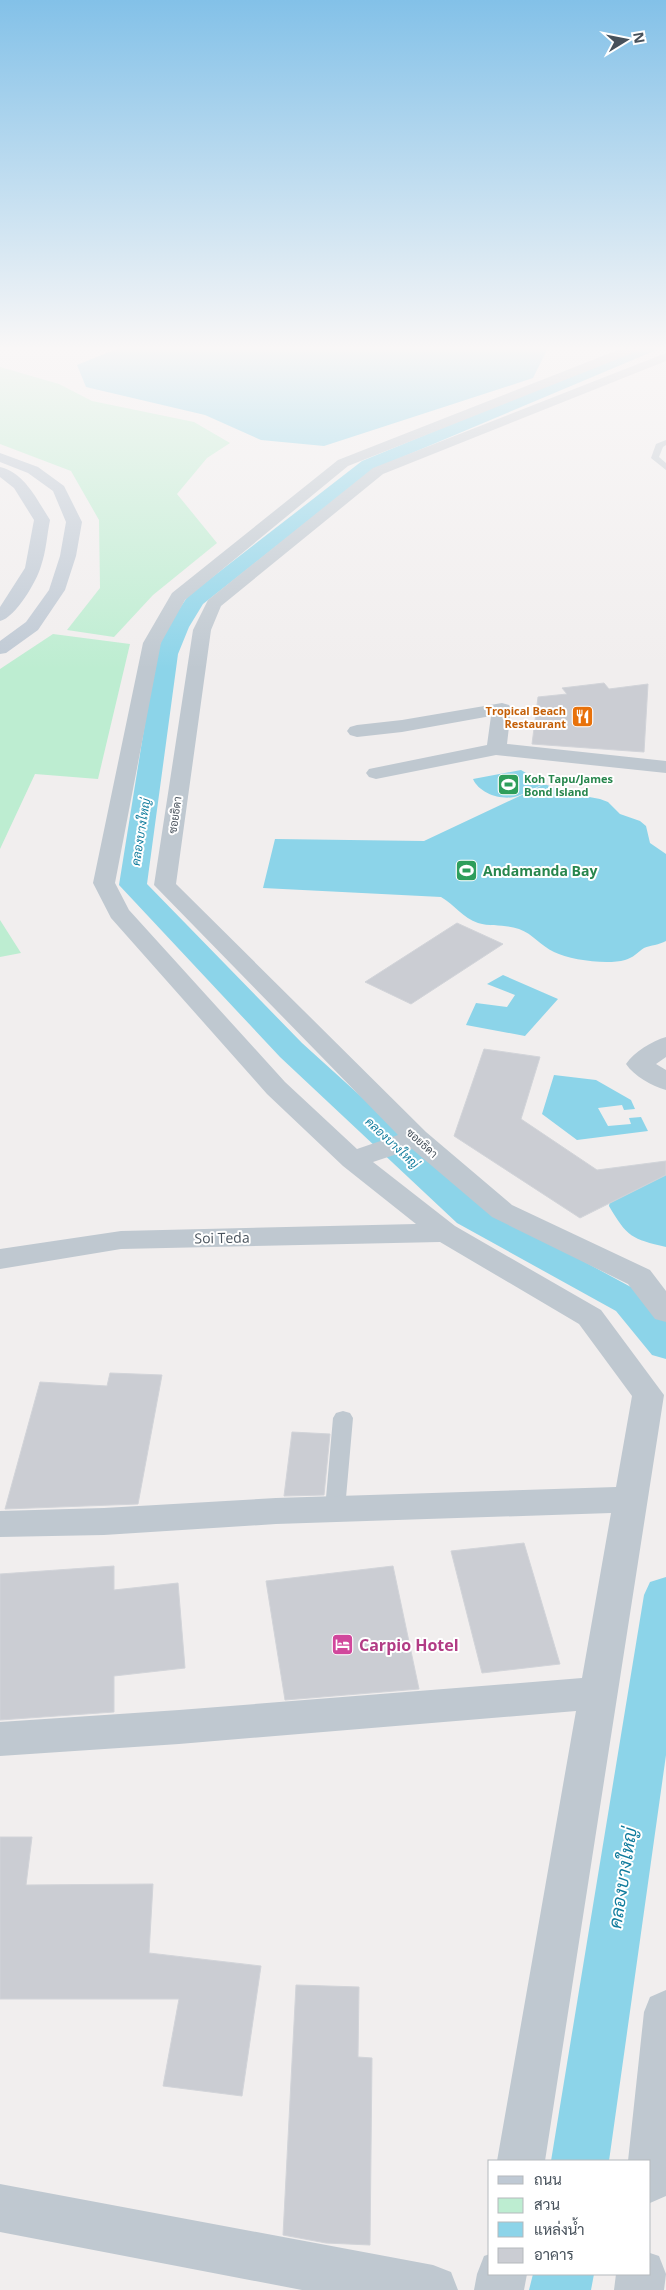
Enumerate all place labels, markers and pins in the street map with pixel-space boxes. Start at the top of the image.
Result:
place label: Tropical Beach Restaurant [486,703,566,731]
restaurant icon: Tropical Beach Restaurant [570,705,594,729]
place label: Koh Tapu/James Bond Island [524,771,614,799]
sports icon: Koh Tapu/James Bond Island [496,773,520,797]
sports icon: Andamanda Bay [455,859,479,883]
place label: Andamanda Bay [483,861,597,880]
hotel icon: Carpio Hotel [331,1633,355,1657]
place label: Carpio Hotel [359,1634,459,1656]

